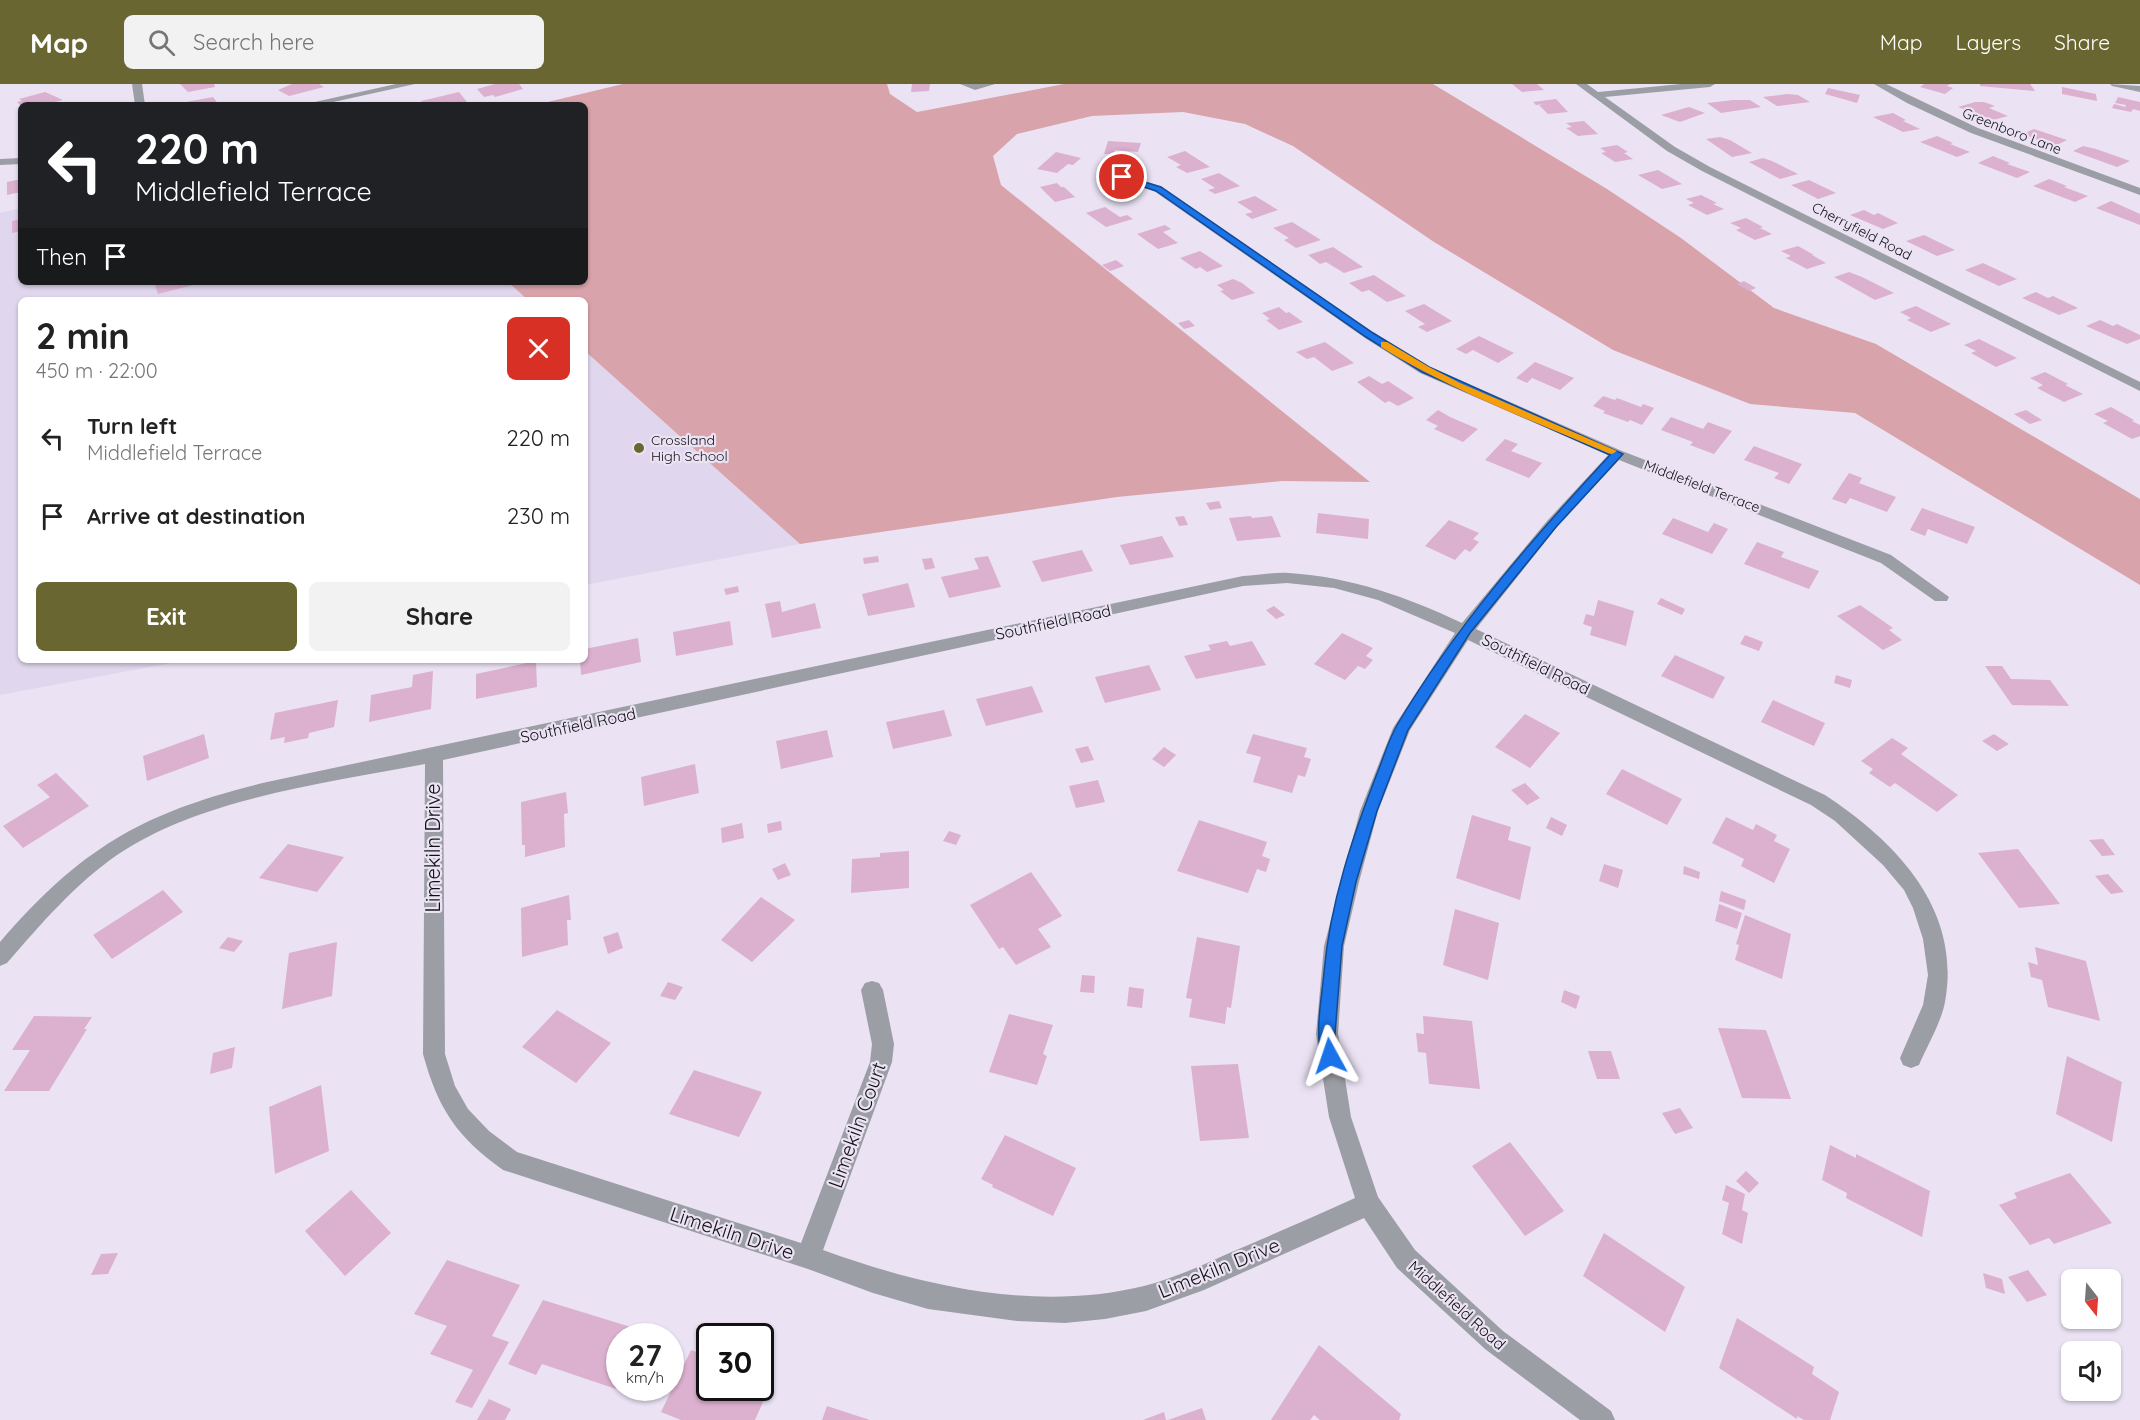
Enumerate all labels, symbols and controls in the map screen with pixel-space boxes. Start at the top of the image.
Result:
search box [124,15,544,69]
text: Map [30,25,88,60]
icon: search [145,26,178,59]
text: Search here [193,28,315,56]
text: Map [1880,29,1923,55]
text: Layers [1956,29,2021,55]
text: Share [2054,29,2110,55]
street label: Greenboro Lane [1960,104,2064,158]
text: 220 m [135,122,259,175]
icon: left [36,126,114,204]
pin [1096,151,1147,202]
icon: arrive [1105,160,1138,193]
text: Middlefield Terrace [135,174,372,208]
street label: Cherryfield Road [1809,198,1915,264]
icon: arrive [99,240,132,273]
text: Then [36,243,87,271]
text: 2 min [36,313,130,358]
button: close [507,317,570,380]
text: 450 m · 22:00 [36,358,158,383]
text: Turn left [87,412,177,440]
icon: left [36,422,69,455]
text: 220 m [506,424,570,452]
place label: Crossland High School [651,431,728,465]
text: Middlefield Terrace [87,440,262,465]
marker: Crossland High School [632,441,646,455]
street label: Middlefield Terrace [1641,456,1763,516]
icon: arrive [36,500,69,533]
text: Arrive at destination [87,502,305,530]
text: 230 m [507,502,570,530]
button: Exit [36,582,297,651]
button: Share [309,582,570,651]
street label: Southfield Road [993,600,1113,644]
street label: Southfield Road [1479,629,1593,699]
street label: Southfield Road [518,703,638,747]
street label: Limekiln Drive [420,783,445,913]
position arrow [1298,1024,1362,1088]
street label: Limekiln Court [822,1058,891,1191]
street label: Limekiln Drive [667,1201,797,1264]
street label: Limekiln Drive [1154,1232,1283,1303]
street label: Middlefield Road [1404,1256,1510,1354]
north arrow [2061,1269,2121,1329]
map controls [2061,1269,2121,1401]
speed limit sign: 30 [696,1323,774,1401]
text: 27 [628,1336,662,1374]
button: sound [2061,1341,2121,1401]
text: km/h [626,1368,664,1387]

